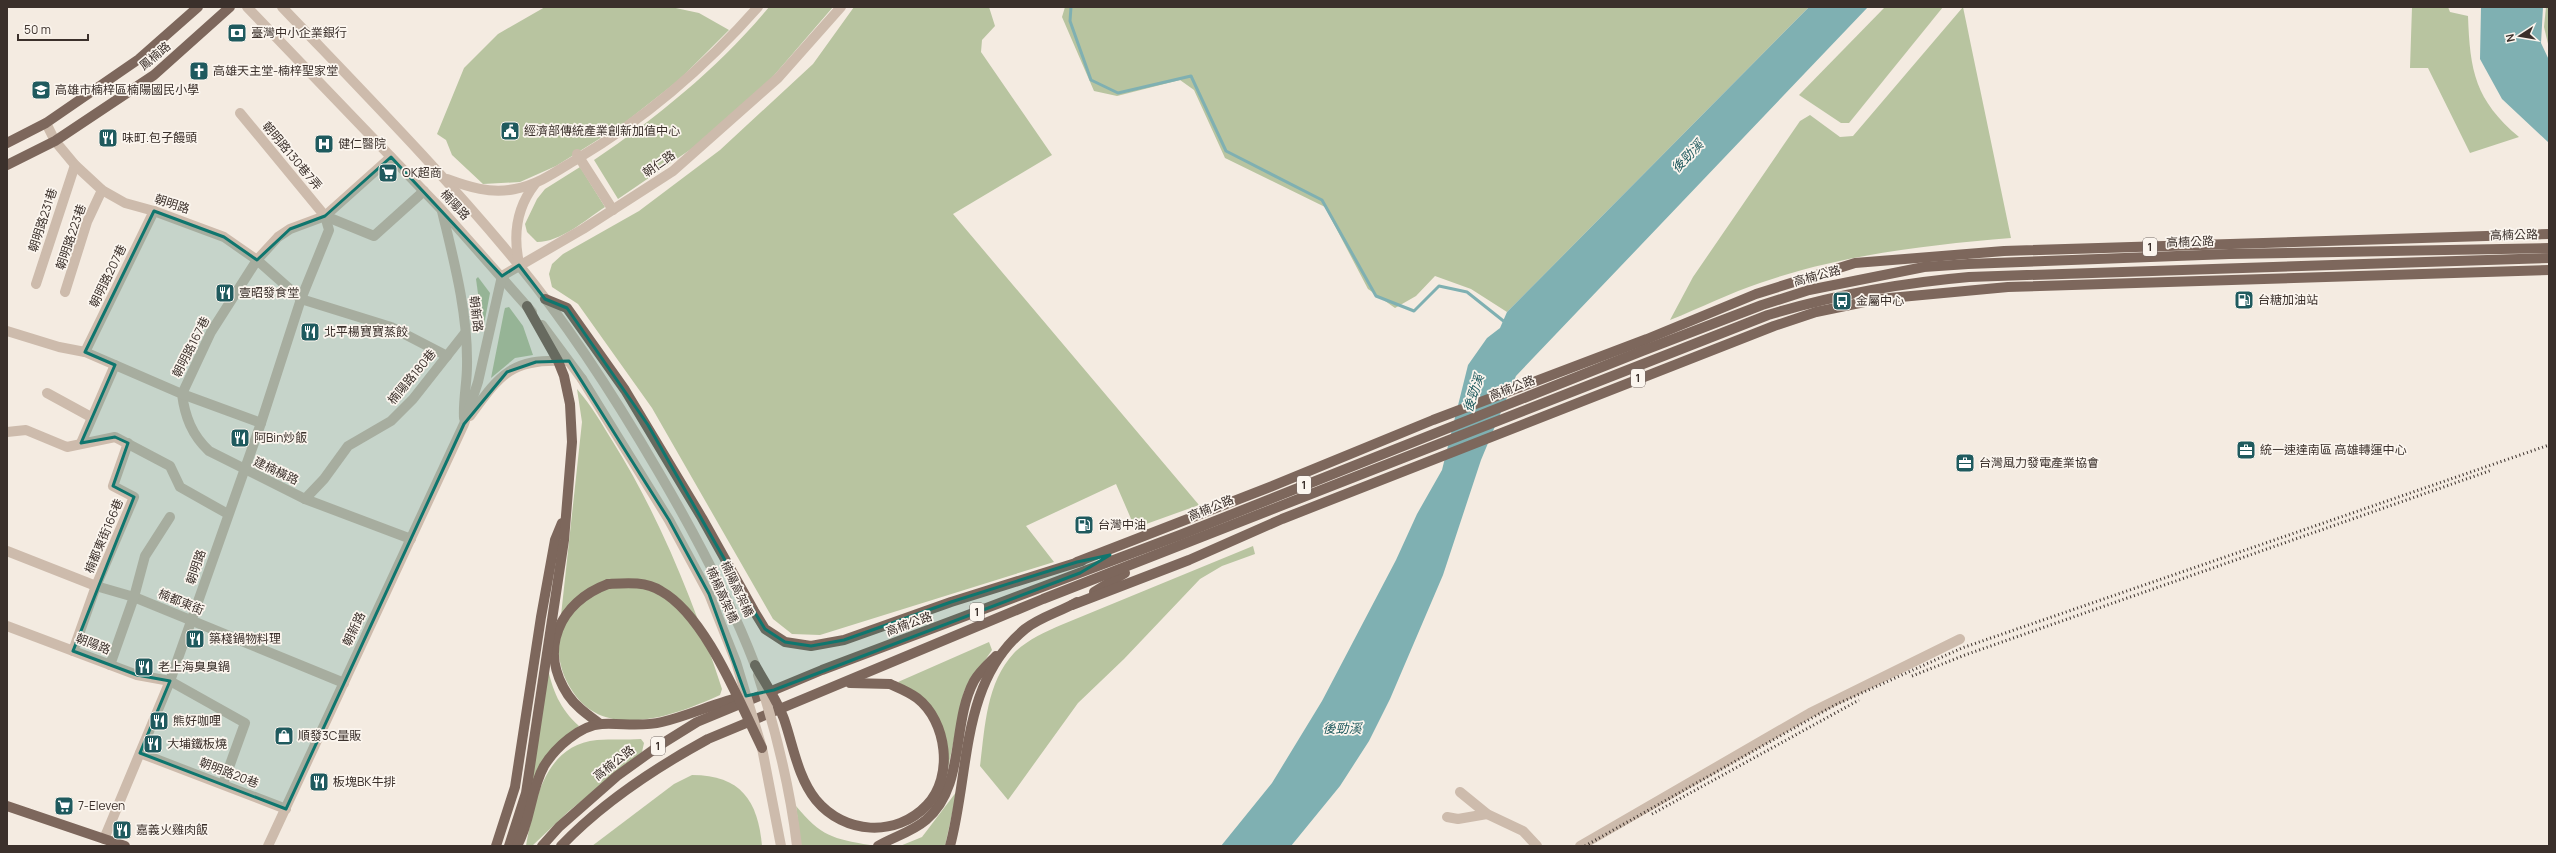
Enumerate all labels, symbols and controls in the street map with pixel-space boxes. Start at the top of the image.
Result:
scale bar [18,16,88,42]
north arrow [2500,16,2540,56]
text: 50 m [24,21,51,38]
bank icon: 臺灣中小企業銀行 [226,22,248,44]
place label: 臺灣中小企業銀行 [251,24,347,41]
text: N [2502,33,2518,44]
street label: 鳳楠路 [135,38,174,74]
church icon: 高雄天主堂-楠梓聖家堂 [188,60,210,82]
place label: 高雄天主堂-楠梓聖家堂 [213,62,338,79]
school or university icon: 高雄市楠梓區楠陽國民小學 [30,79,52,101]
place label: 高雄市楠梓區楠陽國民小學 [55,81,199,98]
street label: 朝明路130巷7弄 [259,118,326,194]
public building icon: 經濟部傳統產業創新加值中心 [499,120,521,142]
place label: 經濟部傳統產業創新加值中心 [524,122,680,139]
restaurant icon: 味町.包子饅頭 [97,127,119,149]
place label: 味町.包子饅頭 [122,129,197,146]
hospital icon: 健仁醫院 [313,133,335,155]
water label: 後勁溪 [1667,134,1708,176]
place label: 健仁醫院 [338,135,386,152]
street label: 朝仁路 [639,146,678,181]
supermarket icon: OK超商 [377,162,399,184]
place label: OK超商 [402,164,442,181]
street label: 朝明路231巷 [24,186,61,254]
street label: 楠陽路 [437,186,474,224]
street label: 朝明路 [152,190,192,217]
street label: 朝明路223巷 [51,202,90,272]
street label: 高楠公路 [2490,226,2538,243]
street label: 高楠公路 [2166,232,2214,251]
road number: 1 [2143,238,2157,256]
street label: 朝明路207巷 [85,241,130,310]
street label: 高楠公路 [1791,261,1842,290]
restaurant icon: 壹昭發食堂 [214,282,236,304]
place label: 壹昭發食堂 [239,284,299,301]
fuel station icon: 台糖加油站 [2233,289,2255,311]
bus stop icon: 金屬中心 [1831,290,1853,312]
place label: 台糖加油站 [2258,291,2318,308]
place label: 金屬中心 [1856,292,1904,309]
street label: 朝新路 [466,295,487,333]
street label: 朝明路167巷 [168,313,213,380]
restaurant icon: 北平楊寶寶蒸餃 [299,321,321,343]
place label: 北平楊寶寶蒸餃 [324,323,408,340]
street label: 楠陽路180巷 [384,346,440,408]
road number: 1 [1631,369,1645,387]
water label: 後勁溪 [1458,370,1489,414]
street label: 高楠公路 [1486,371,1537,404]
restaurant icon: 阿Bin炒飯 [229,427,251,449]
place label: 阿Bin炒飯 [254,429,307,446]
office icon: 統一速達南區 高雄轉運中心 [2235,439,2257,461]
place label: 統一速達南區 高雄轉運中心 [2260,441,2406,458]
office icon: 台灣風力發電產業協會 [1954,452,1976,474]
street label: 建楠橫路 [251,453,302,488]
place label: 台灣風力發電產業協會 [1979,454,2099,471]
road number: 1 [1297,476,1311,494]
street label: 高楠公路 [1185,491,1236,524]
street label: 楠都東街166巷 [80,496,127,576]
fuel station icon: 台灣中油 [1073,514,1095,536]
place label: 台灣中油 [1098,516,1146,533]
street label: 朝明路 [182,547,209,587]
street label: 楠陽高架橋 [717,558,758,620]
street label: 楠楊高架橋 [702,564,742,626]
street label: 楠都東街 [156,585,207,618]
road number: 1 [970,603,984,621]
street label: 高楠公路 [883,607,934,640]
street label: 朝新路 [338,609,369,649]
restaurant icon: 築棧鍋物料理 [184,628,206,650]
street label: 朝陽路 [73,629,113,658]
place label: 築棧鍋物料理 [209,630,281,647]
restaurant icon: 老上海臭臭鍋 [133,656,155,678]
place label: 老上海臭臭鍋 [158,658,230,675]
restaurant icon: 熊好咖哩 [148,710,170,732]
place label: 熊好咖哩 [173,712,221,729]
water label: 後勁溪 [1322,719,1363,737]
shop icon: 順發3C量販 [273,725,295,747]
place label: 順發3C量販 [298,727,361,744]
restaurant icon: 大埔鐵板燒 [142,733,164,755]
place label: 大埔鐵板燒 [167,735,227,752]
road number: 1 [651,737,665,755]
street label: 高楠公路 [590,741,638,784]
street label: 朝明路20巷 [197,753,261,792]
restaurant icon: 板塊BK牛排 [308,771,330,793]
place label: 板塊BK牛排 [333,773,395,790]
supermarket icon: 7-Eleven [53,795,75,817]
place label: 7-Eleven [78,797,125,814]
restaurant icon: 嘉義火雞肉飯 [111,819,133,841]
place label: 嘉義火雞肉飯 [136,821,208,838]

